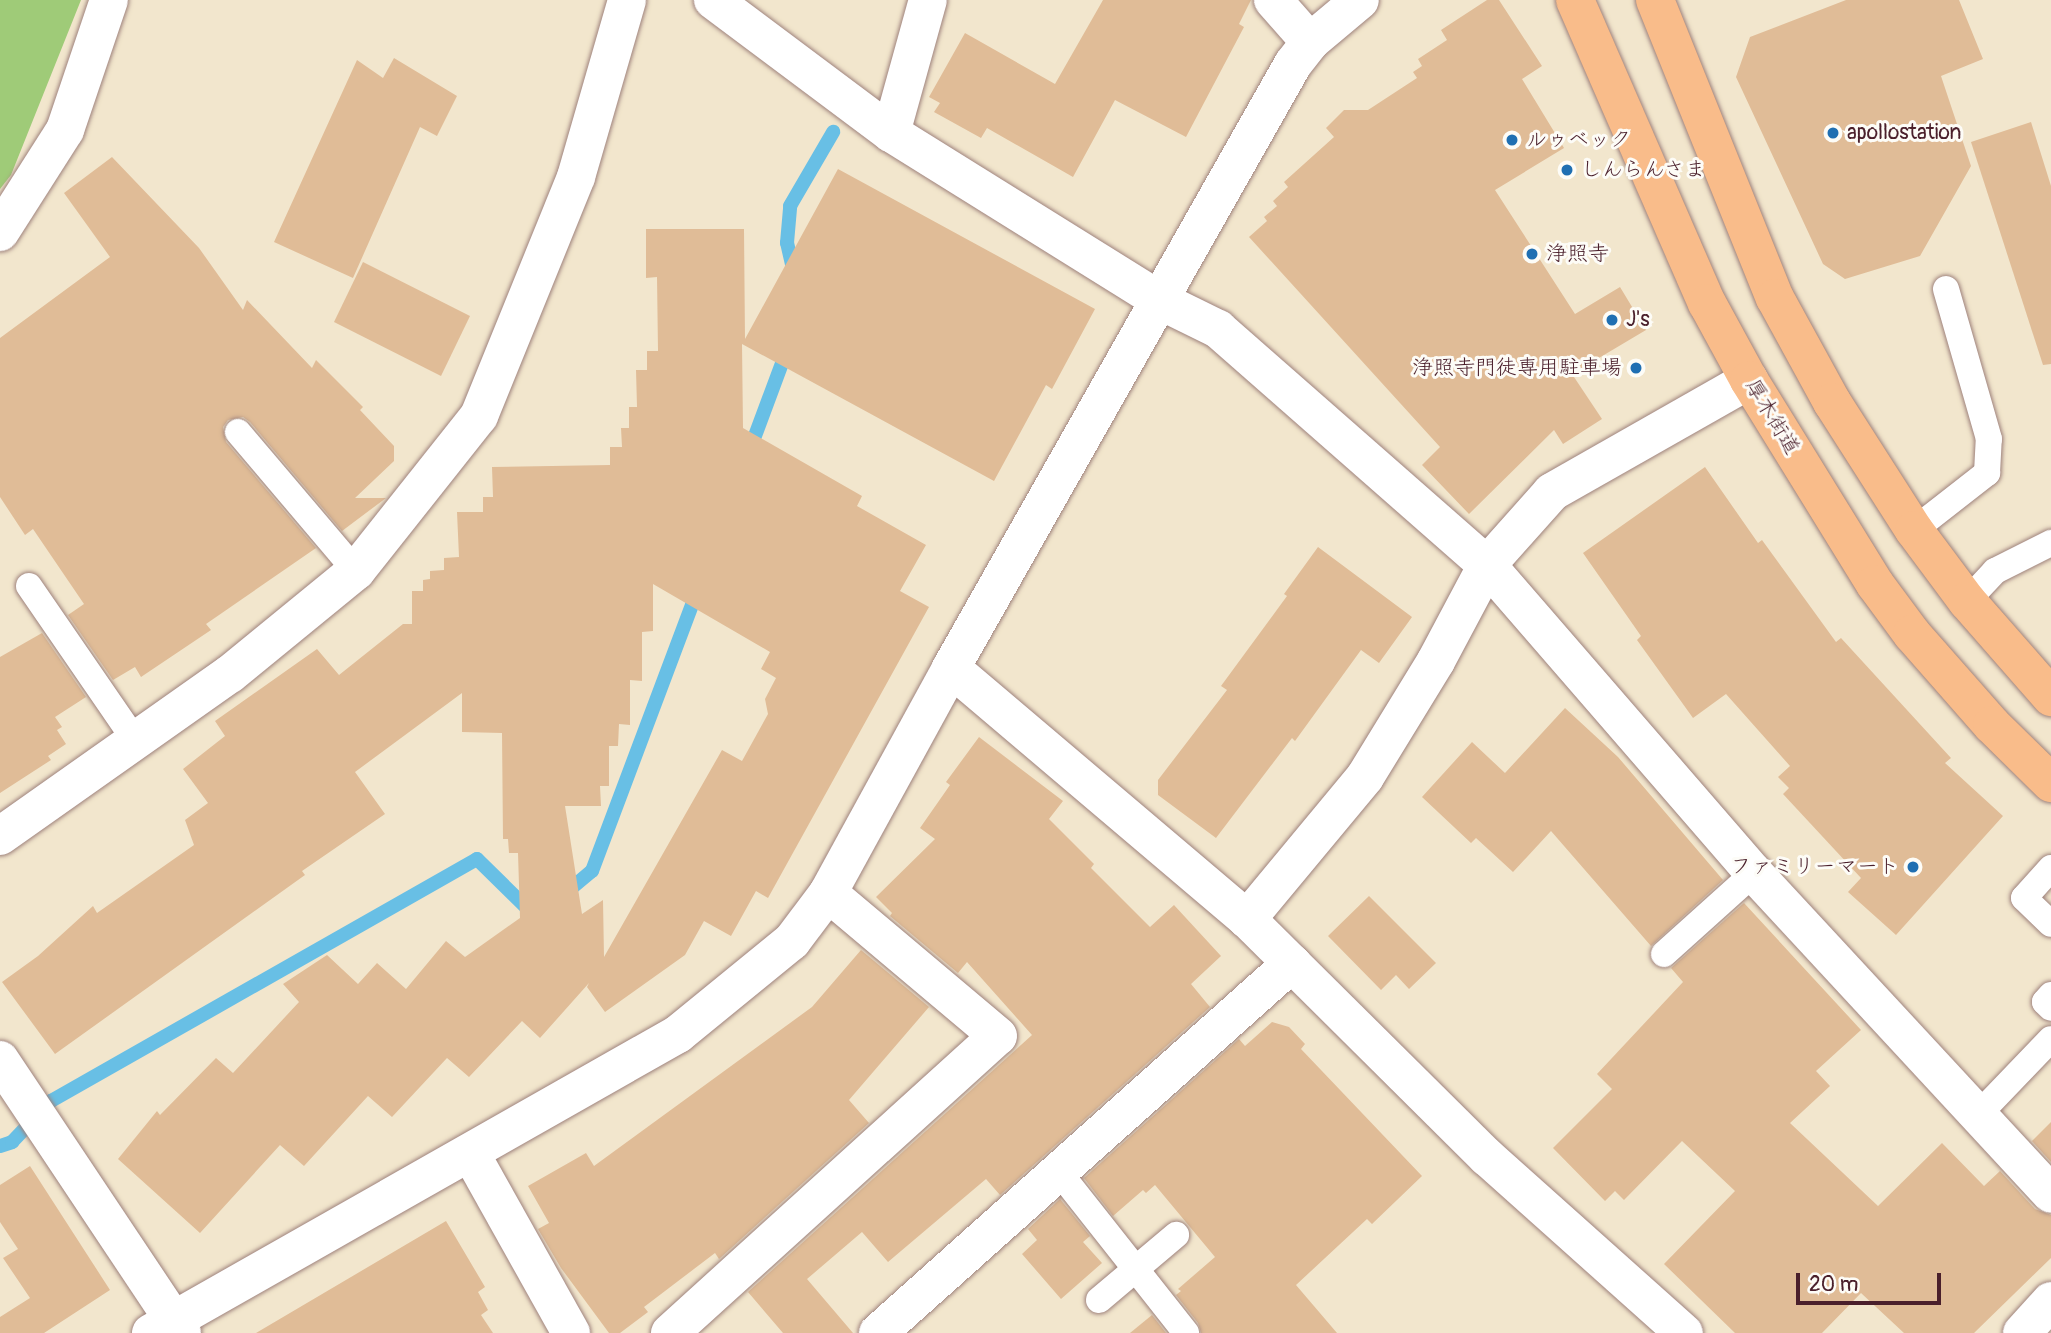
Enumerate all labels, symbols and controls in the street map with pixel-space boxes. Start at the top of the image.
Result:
place label: apollostation [1847,120,1961,146]
marker: apollostation [1825,125,1841,141]
place label: ルゥベック [1526,127,1631,153]
marker: ルゥベック [1504,132,1520,148]
place label: しんらんさま [1581,157,1707,183]
marker: しんらんさま [1559,162,1575,178]
place label: 浄照寺 [1546,241,1609,267]
marker: 浄照寺 [1524,246,1540,262]
place label: J's [1626,307,1650,333]
marker: J's [1604,312,1620,328]
place label: 浄照寺門徒専用駐車場 [1412,355,1622,381]
marker: 浄照寺門徒専用駐車場 [1628,360,1644,376]
street label: 厚木街道 [1740,375,1804,459]
place label: ファミリーマート [1731,854,1899,880]
marker: ファミリーマート [1905,859,1921,875]
scale bar [1799,1260,1944,1304]
text: 20 m [1809,1271,1858,1298]

